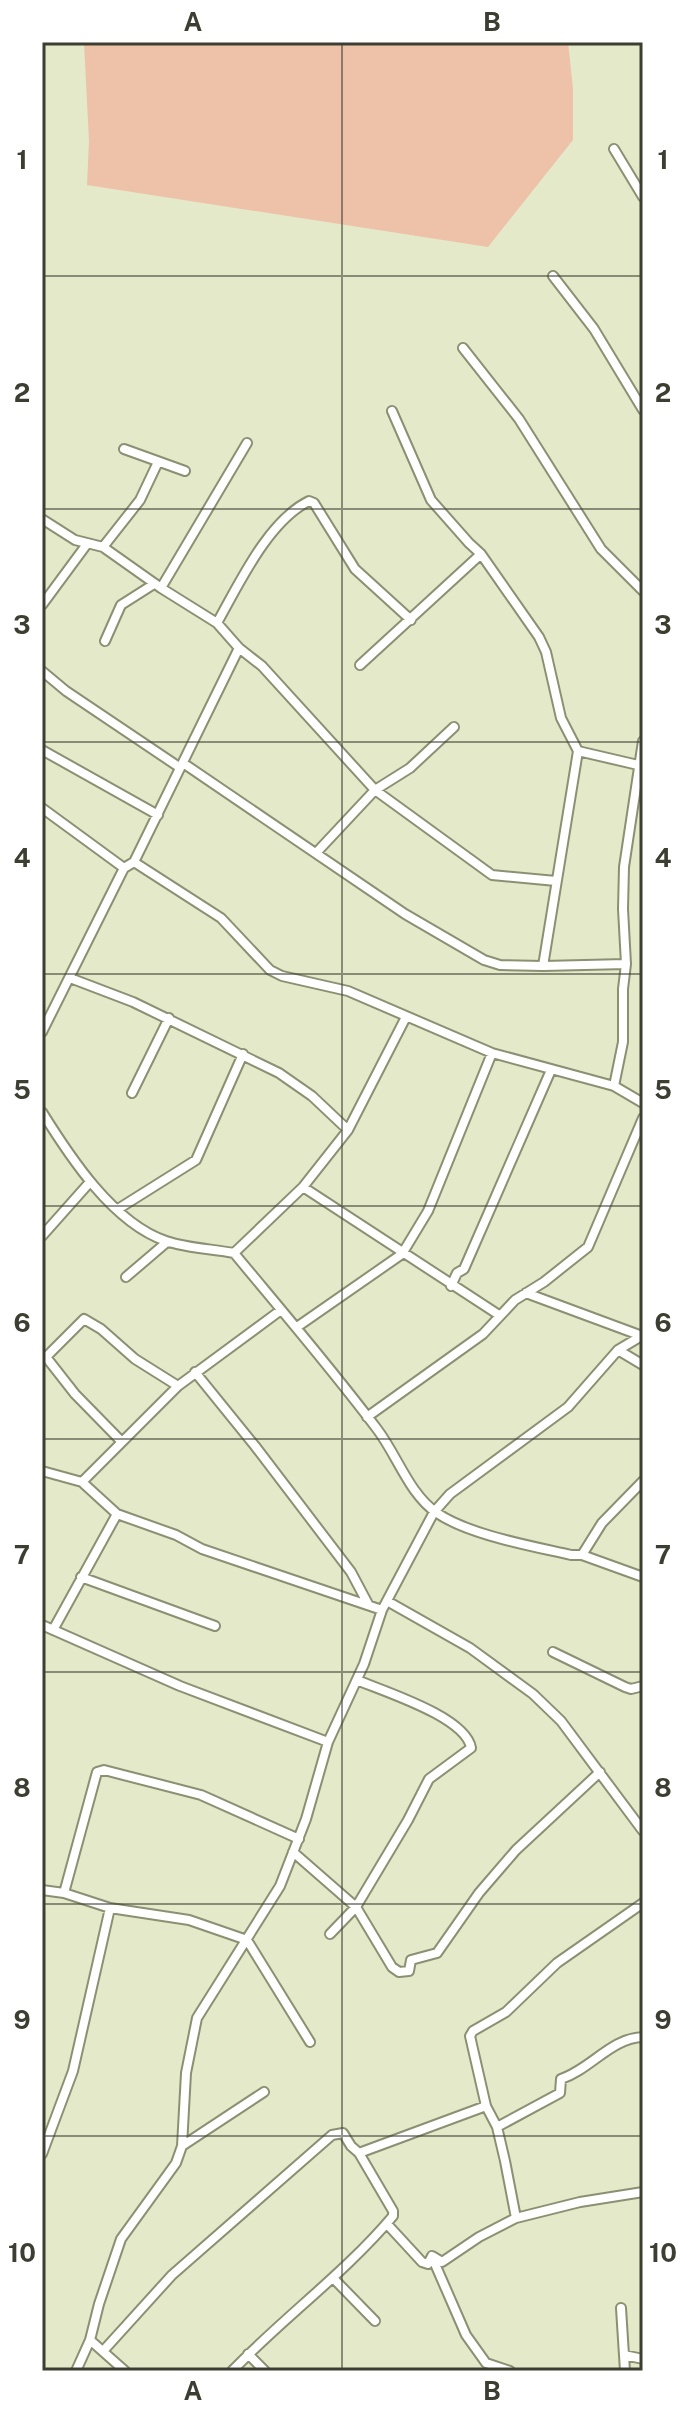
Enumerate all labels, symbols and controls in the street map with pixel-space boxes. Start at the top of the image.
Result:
text: A [184,6,203,37]
text: B [483,6,501,37]
text: 1 [16,144,28,175]
text: 1 [657,144,669,175]
text: 2 [14,377,30,408]
text: 2 [655,377,671,408]
text: 3 [13,609,31,640]
text: 3 [654,609,672,640]
text: 4 [13,842,31,873]
text: 4 [654,842,672,873]
text: 5 [13,1074,31,1105]
text: 5 [654,1074,672,1105]
text: 6 [13,1307,31,1338]
text: 6 [654,1307,672,1338]
text: 7 [14,1539,30,1570]
text: 7 [655,1539,671,1570]
text: 8 [13,1772,31,1803]
text: 8 [654,1772,672,1803]
text: 9 [13,2004,31,2035]
text: 9 [654,2004,672,2035]
text: 10 [8,2237,36,2268]
text: 10 [649,2237,677,2268]
text: A [184,2375,203,2406]
text: B [483,2375,501,2406]

